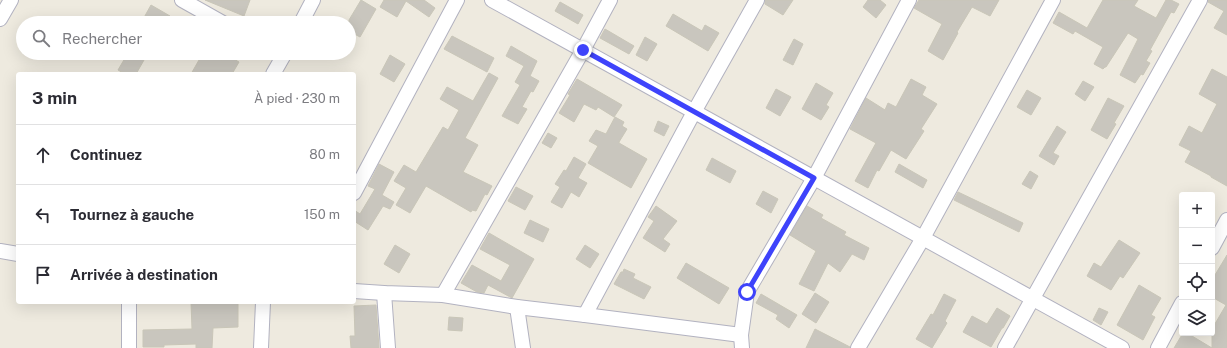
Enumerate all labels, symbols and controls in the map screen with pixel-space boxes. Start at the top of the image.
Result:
search box [16,16,356,60]
icon: search [30,27,52,49]
text: Rechercher [62,30,142,47]
route end [574,41,592,59]
text: 3 min [32,88,77,108]
text: À pied · 230 m [254,91,340,106]
icon: ahead [32,144,54,166]
text: Continuez [70,146,142,163]
text: 80 m [309,147,340,162]
map controls [1179,192,1215,336]
button: + [1179,192,1215,228]
icon: left [32,204,54,226]
text: Tournez à gauche [70,206,194,223]
text: 150 m [304,207,340,222]
button: − [1179,228,1215,264]
icon: arrive [32,264,54,286]
button: locate [1179,264,1215,300]
text: Arrivée à destination [70,266,218,283]
route start [738,283,756,301]
button: layers [1179,300,1215,336]

